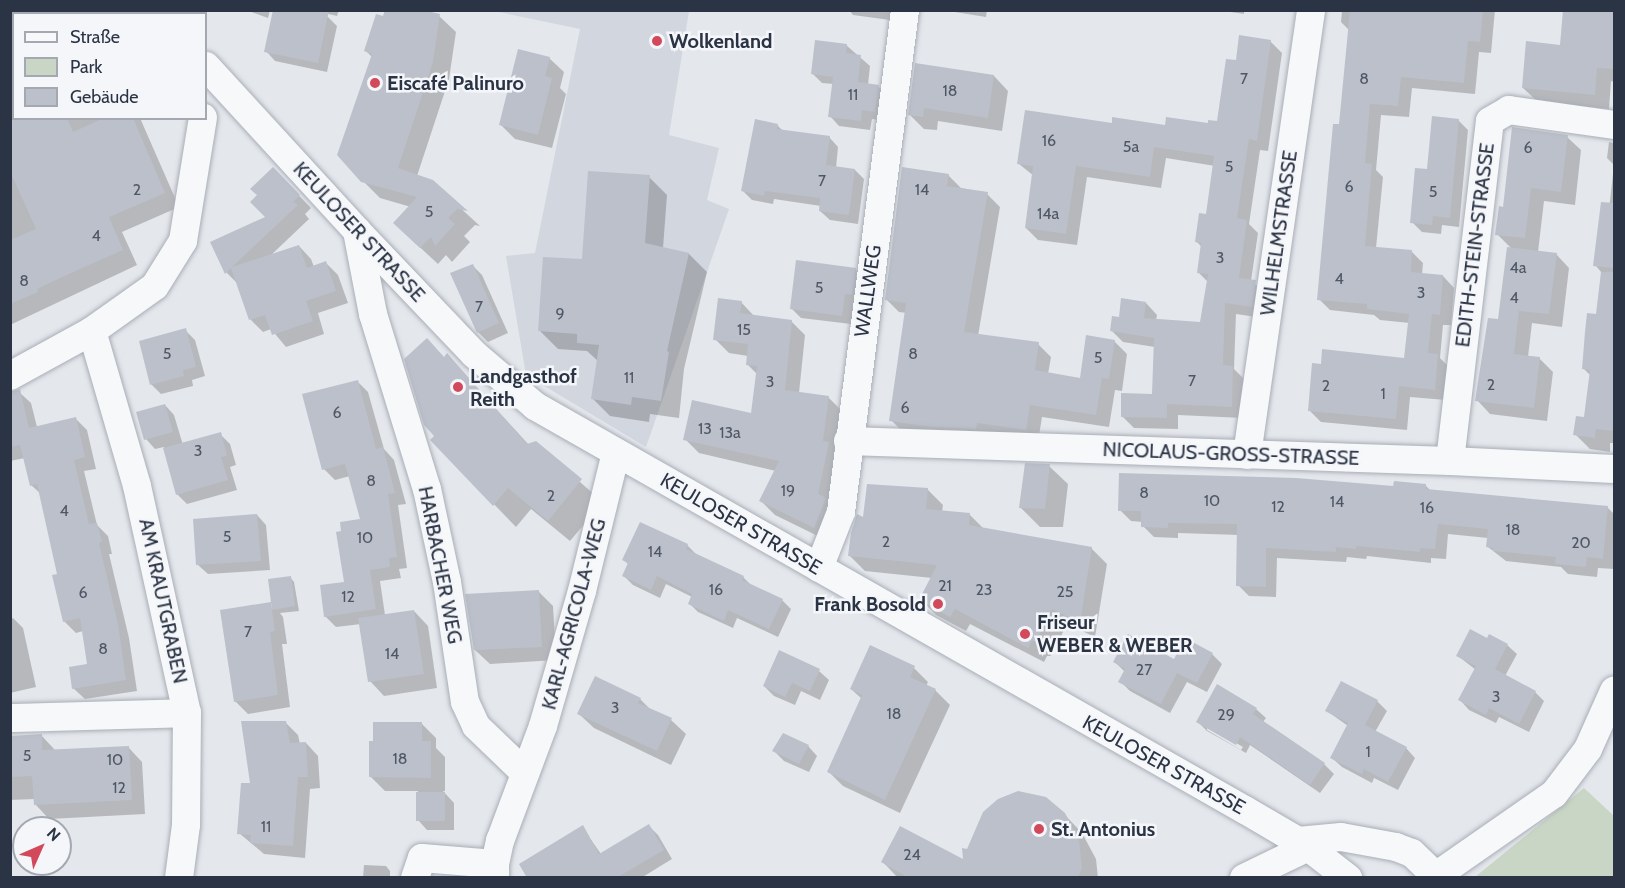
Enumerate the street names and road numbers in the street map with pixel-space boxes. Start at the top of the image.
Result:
street label: EDITH-STEIN-STRASSE [1451,141,1499,349]
street label: WILHELMSTRASSE [1256,149,1302,317]
street label: KEULOSER STRASSE [288,157,430,307]
street label: WALLWEG [850,243,886,339]
street label: NICOLAUS-GROSS-STRASSE [1102,438,1360,470]
street label: KEULOSER STRASSE [656,468,826,580]
street label: HARBACHER WEG [413,484,467,646]
street label: AM KRAUTGRABEN [134,516,192,686]
street label: KARL-AGRICOLA-WEG [537,516,611,712]
street label: KEULOSER STRASSE [1078,710,1250,820]

